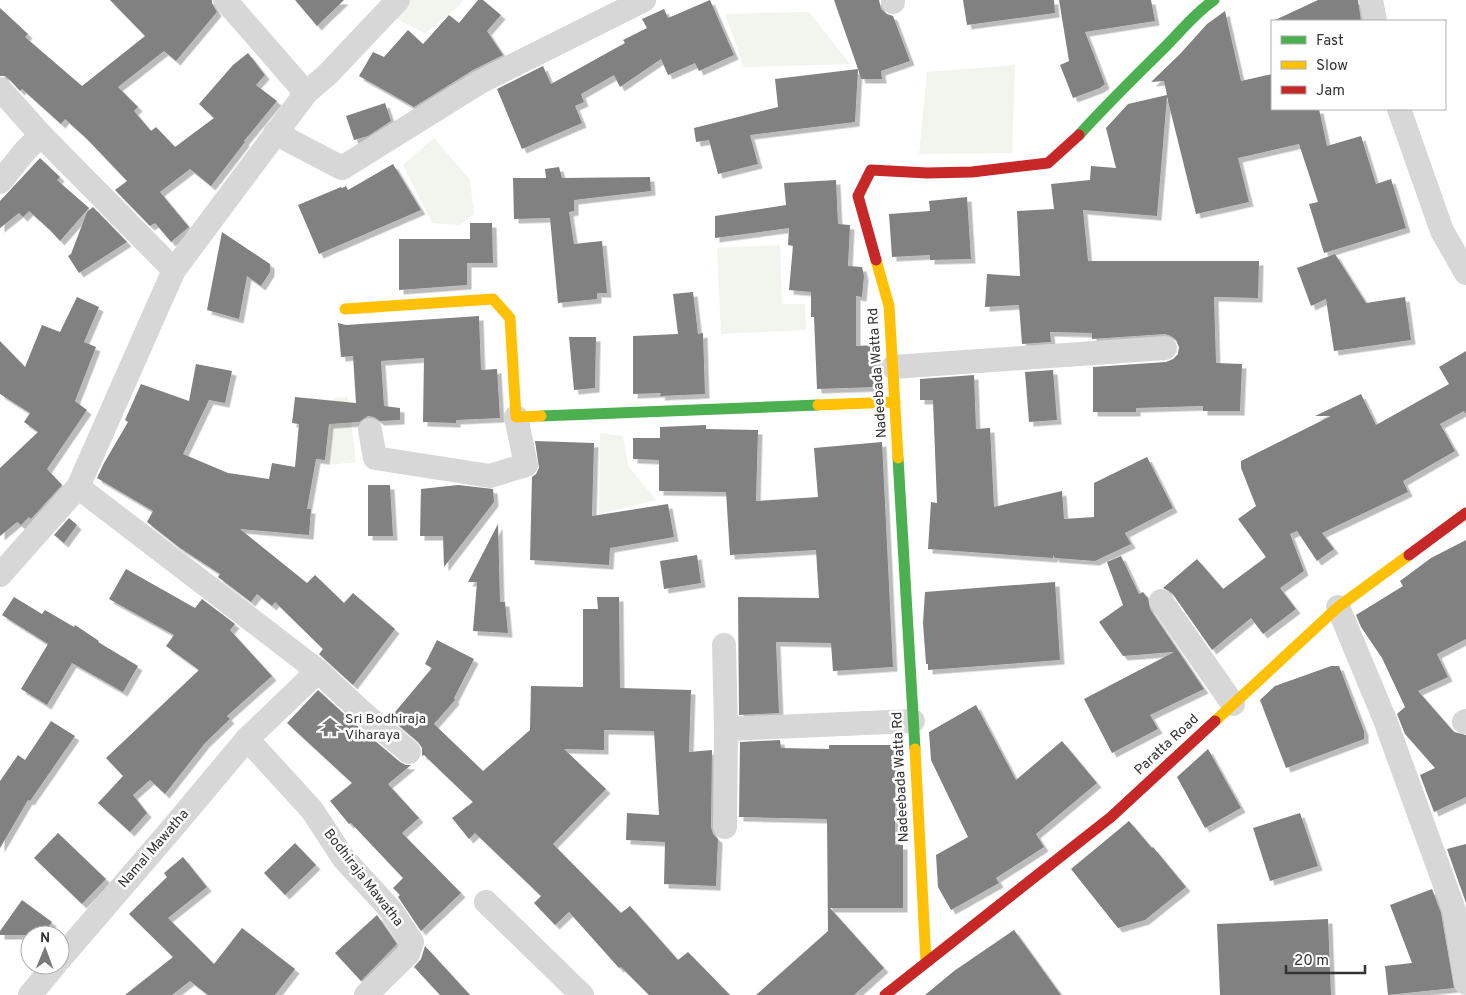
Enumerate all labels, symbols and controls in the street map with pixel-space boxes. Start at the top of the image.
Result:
legend [1271,20,1446,110]
text: Fast [1316,32,1344,51]
text: Slow [1316,57,1348,76]
text: Jam [1316,82,1345,101]
street label: Nadeebada Watta Rd [865,307,891,439]
place label: Sri Bodhiraja Viharaya [345,711,426,744]
street label: Nadeebada Watta Rd [889,711,913,843]
street label: Paratta Road [1131,711,1203,779]
temple icon: Sri Bodhiraja Viharaya [319,716,341,738]
street label: Namal Mawatha [115,806,193,892]
street label: Bodhiraja Mawatha [320,826,406,930]
north arrow [20,925,70,975]
text: N [40,930,50,947]
scale bar [1286,942,1365,974]
text: 20 m [1294,952,1329,971]

